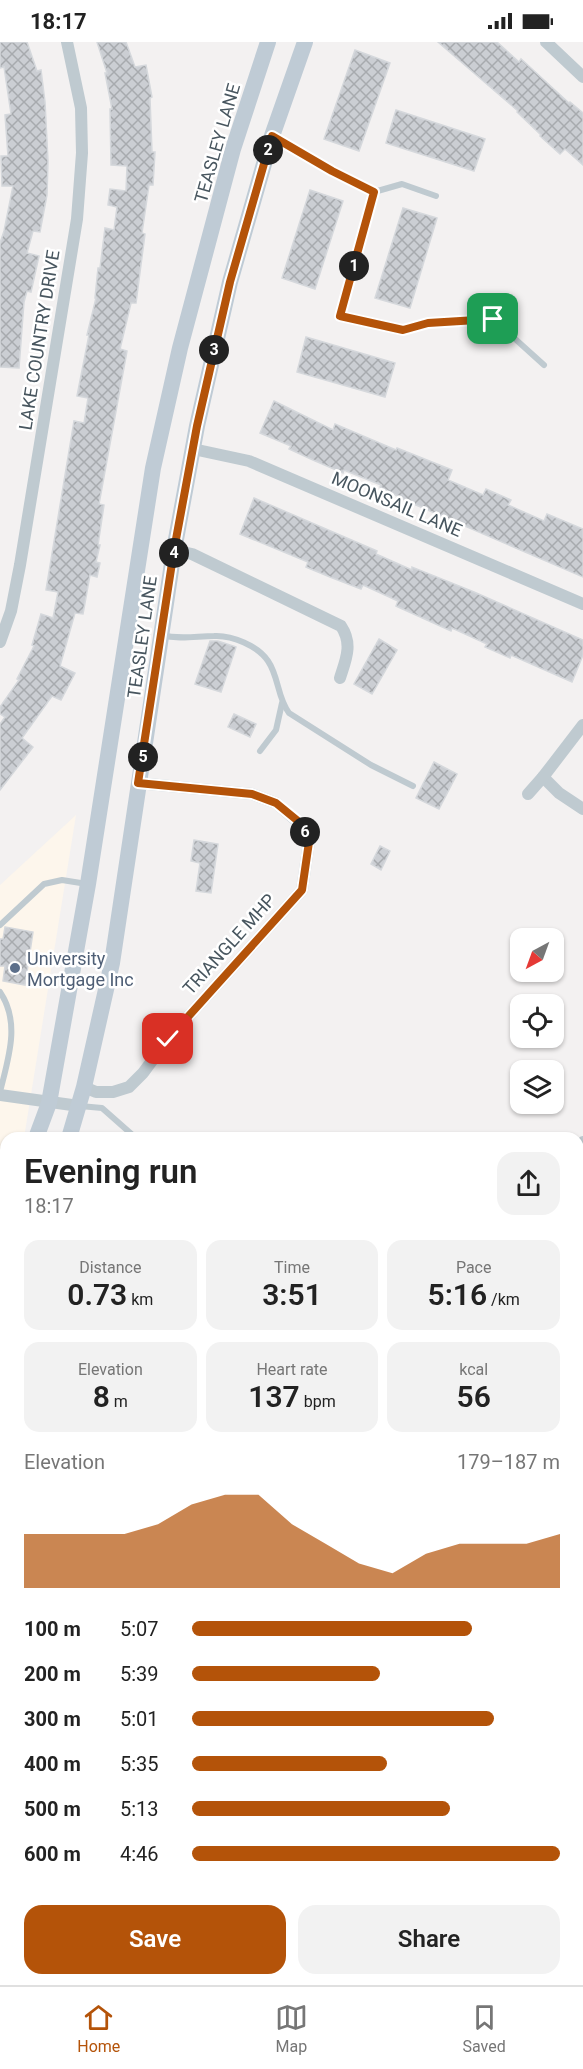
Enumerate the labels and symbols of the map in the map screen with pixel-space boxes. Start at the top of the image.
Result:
street label: TEASLEY LANE [190,81,244,205]
pin: 2 [253,135,283,165]
street label: LAKE COUNTRY DRIVE [14,248,64,432]
pin: 1 [339,251,369,281]
pin [467,293,518,344]
pin: 3 [199,335,229,365]
street label: MOONSAIL LANE [329,467,465,541]
pin: 4 [159,538,189,568]
street label: TEASLEY LANE [123,574,161,700]
pin: 5 [128,742,158,772]
pin: 6 [290,817,320,847]
street label: TRIANGLE MHP [178,889,280,999]
north arrow [510,928,564,982]
place label: University Mortgage Inc [27,948,134,990]
marker: University Mortgage Inc [8,961,22,975]
pin [142,1013,193,1064]

